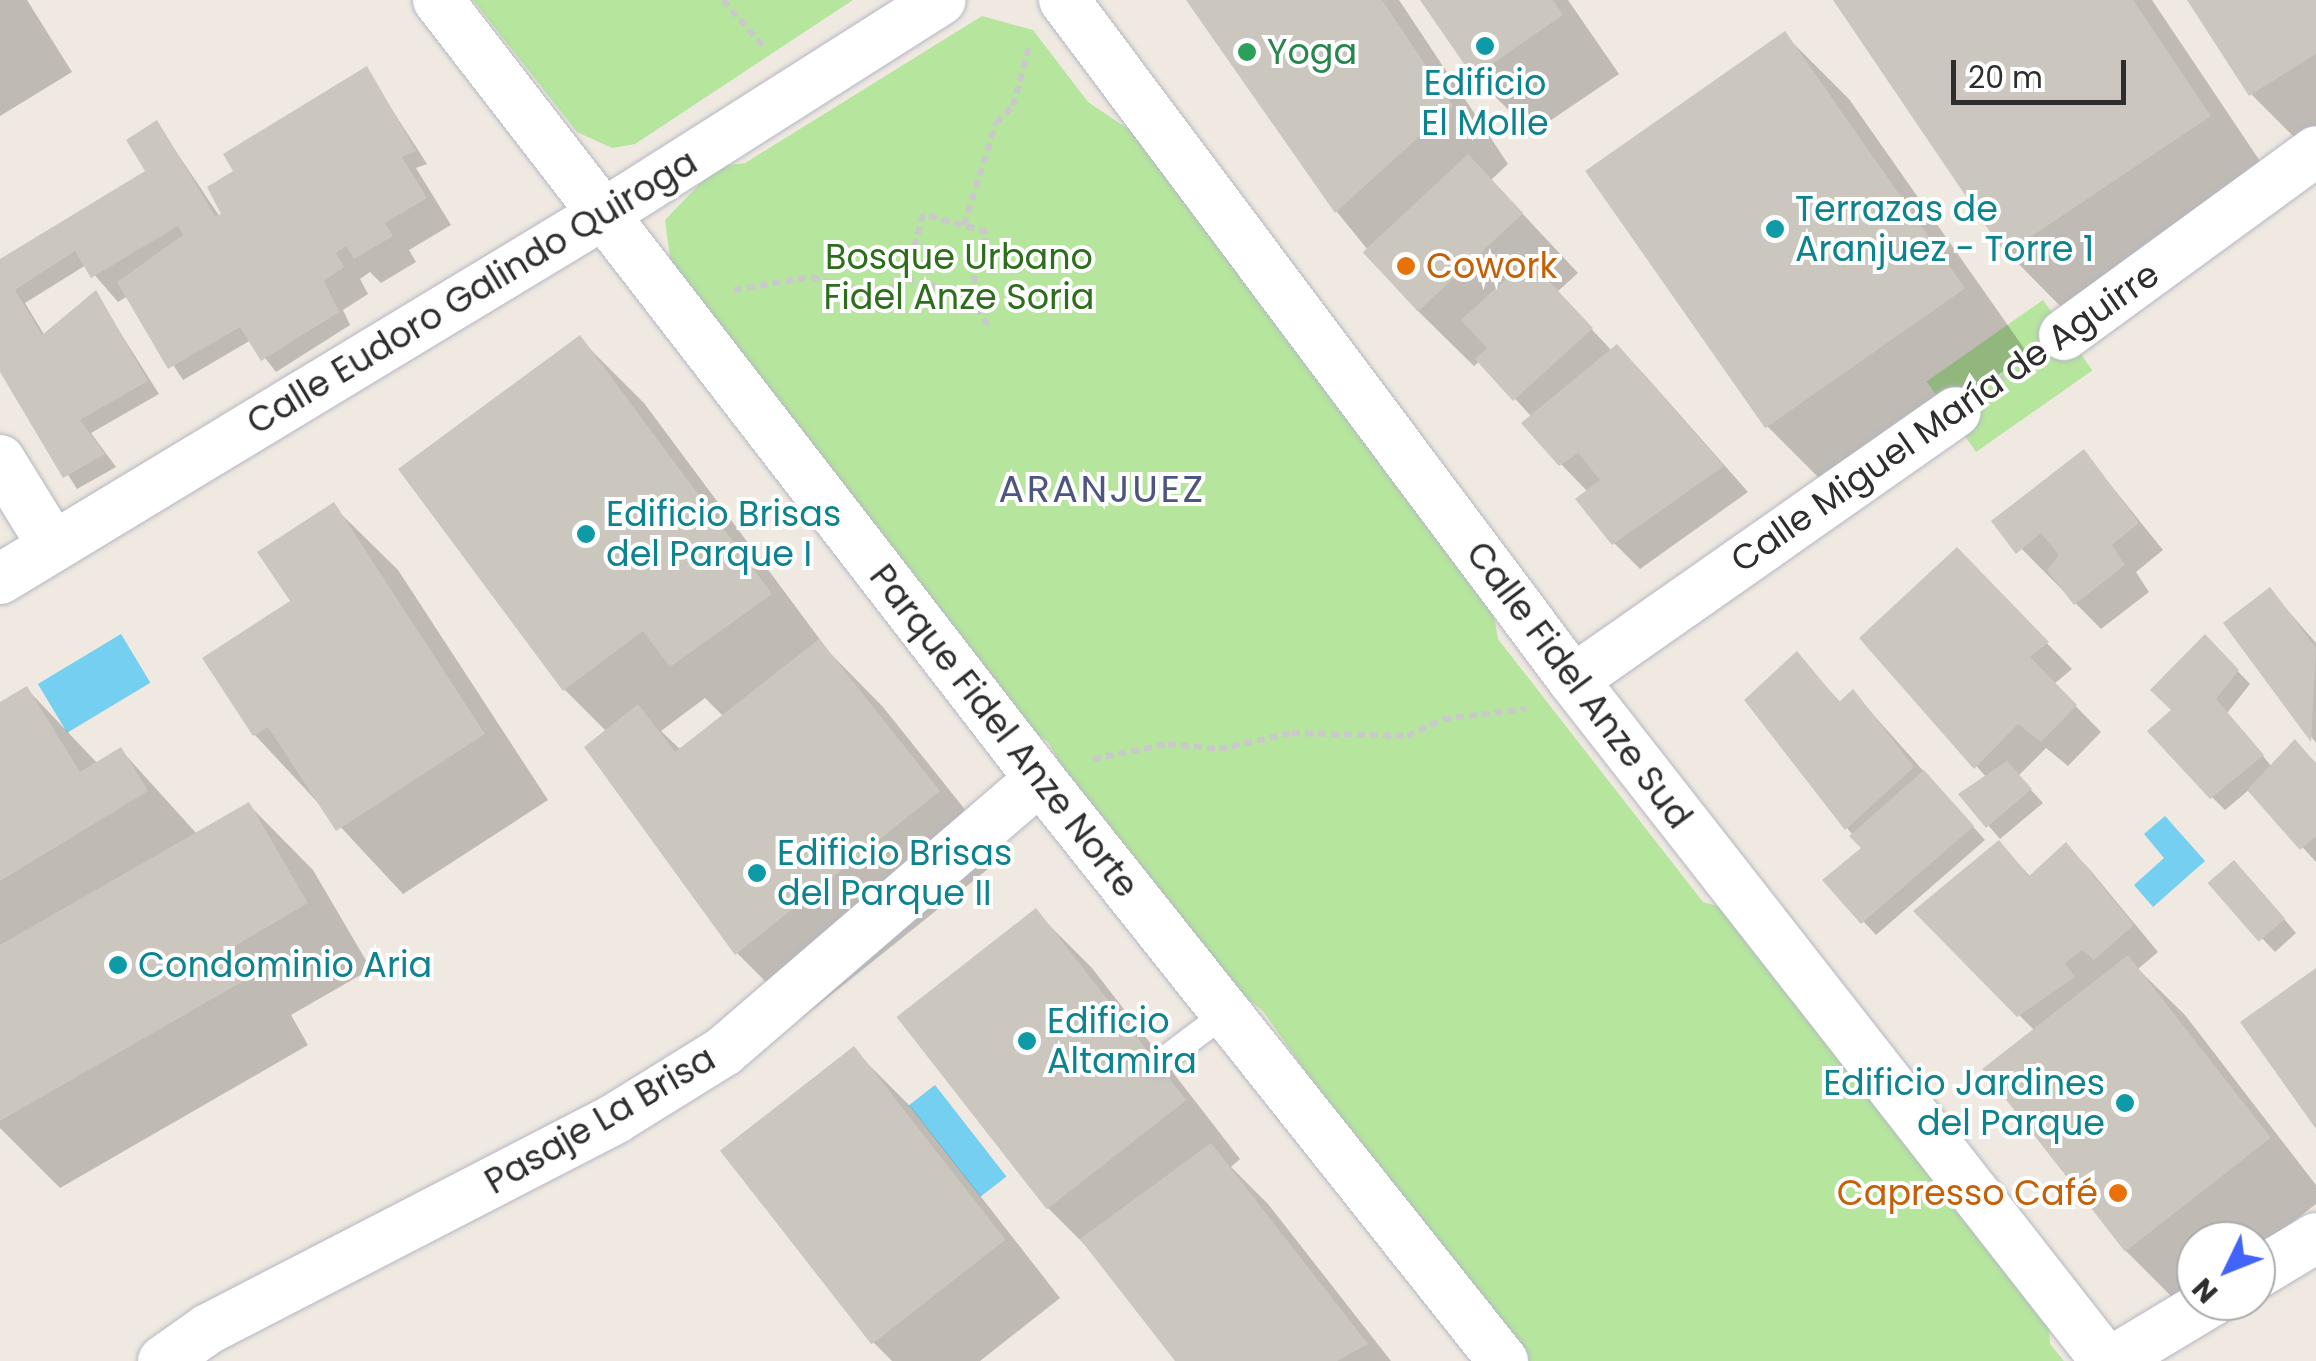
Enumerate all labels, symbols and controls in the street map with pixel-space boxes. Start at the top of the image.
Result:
place label: Yoga [1267,31,1357,73]
marker: Edificio El Molle [1474,35,1496,57]
scale bar [1956,40,2131,102]
marker: Yoga [1236,41,1258,63]
text: 20 m [1968,56,2043,99]
place label: Edificio El Molle [1421,62,1549,144]
street label: Calle Eudoro Galindo Quiroga [239,141,705,443]
place label: Terrazas de Aranjuez - Torre 1 [1795,188,2094,270]
marker: Terrazas de Aranjuez - Torre 1 [1764,218,1786,240]
park label: Bosque Urbano Fidel Anze Soria [824,236,1094,318]
place label: Cowork [1426,245,1558,287]
street label: Calle Miguel María de Aguirre [1723,253,2167,581]
marker: Cowork [1395,255,1417,277]
district label: ARANJUEZ [999,466,1205,512]
place label: Edificio Brisas del Parque I [606,493,841,575]
marker: Edificio Brisas del Parque I [575,523,597,545]
street label: Calle Fidel Anze Sud [1457,533,1701,837]
street label: Parque Fidel Anze Norte [861,556,1147,906]
place label: Edificio Brisas del Parque II [777,832,1012,914]
marker: Edificio Brisas del Parque II [746,862,768,884]
place label: Condominio Aria [138,944,432,986]
marker: Condominio Aria [107,954,129,976]
place label: Edificio Altamira [1047,1000,1197,1082]
marker: Edificio Altamira [1016,1030,1038,1052]
street label: Pasaje La Brisa [477,1037,723,1203]
place label: Edificio Jardines del Parque [1823,1062,2105,1144]
marker: Edificio Jardines del Parque [2114,1092,2136,1114]
place label: Capresso Café [1837,1172,2098,1214]
marker: Capresso Café [2107,1182,2129,1204]
north arrow [2176,1221,2276,1321]
text: N [2184,1269,2227,1311]

